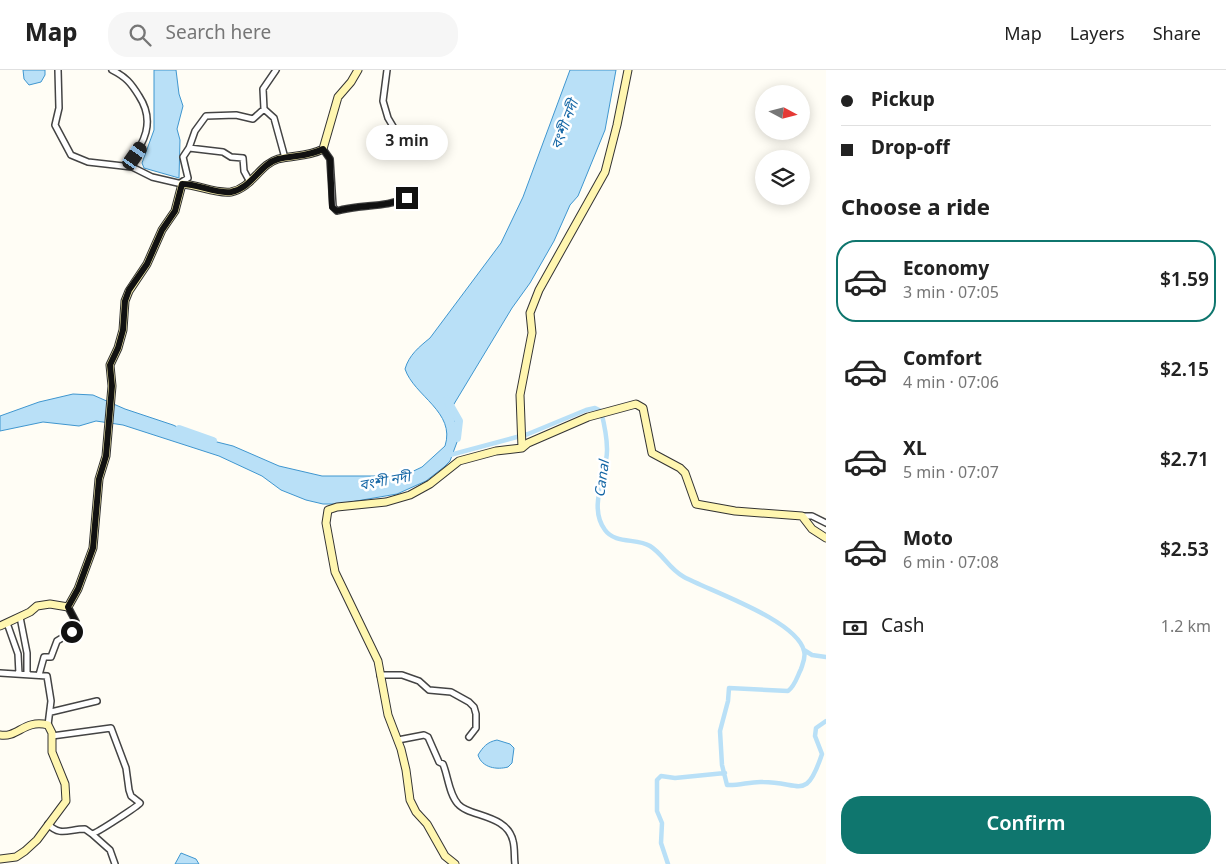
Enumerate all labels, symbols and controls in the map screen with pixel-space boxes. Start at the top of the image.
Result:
search box [108,12,458,57]
text: Map [25,19,78,51]
icon: search [126,21,154,49]
text: Search here [166,22,271,47]
text: Map [1004,23,1042,47]
text: Layers [1070,23,1125,47]
text: Share [1153,23,1201,47]
north arrow [755,85,810,140]
map controls [755,85,810,205]
text: Pickup [871,89,935,114]
water label: বংশী নদী [548,95,585,152]
callout: 3 min [366,126,448,160]
text: 3 min [385,131,429,153]
text: Drop-off [871,137,950,162]
car [120,139,149,173]
button: layers [755,150,810,205]
route end [396,187,418,209]
text: Choose a ride [841,195,990,224]
text: Economy [903,258,989,283]
icon: car [843,259,888,304]
text: $1.59 [1160,269,1209,294]
text: 3 min · 07:05 [903,283,999,305]
text: Comfort [903,348,982,373]
icon: car [843,349,888,394]
text: $2.15 [1160,359,1209,384]
text: 4 min · 07:06 [903,373,999,395]
text: XL [903,438,927,463]
icon: car [843,439,888,484]
text: $2.71 [1160,449,1209,474]
water label: Canal [591,457,615,499]
text: 5 min · 07:07 [903,463,999,485]
water label: বংশী নদী [358,468,415,496]
text: Moto [903,528,953,553]
icon: car [843,529,888,574]
text: $2.53 [1160,539,1209,564]
text: 6 min · 07:08 [903,553,999,575]
icon: cash [841,614,869,642]
text: Cash [881,615,925,640]
text: 1.2 km [1161,617,1211,639]
route start [61,621,83,643]
button: Confirm [841,796,1211,854]

